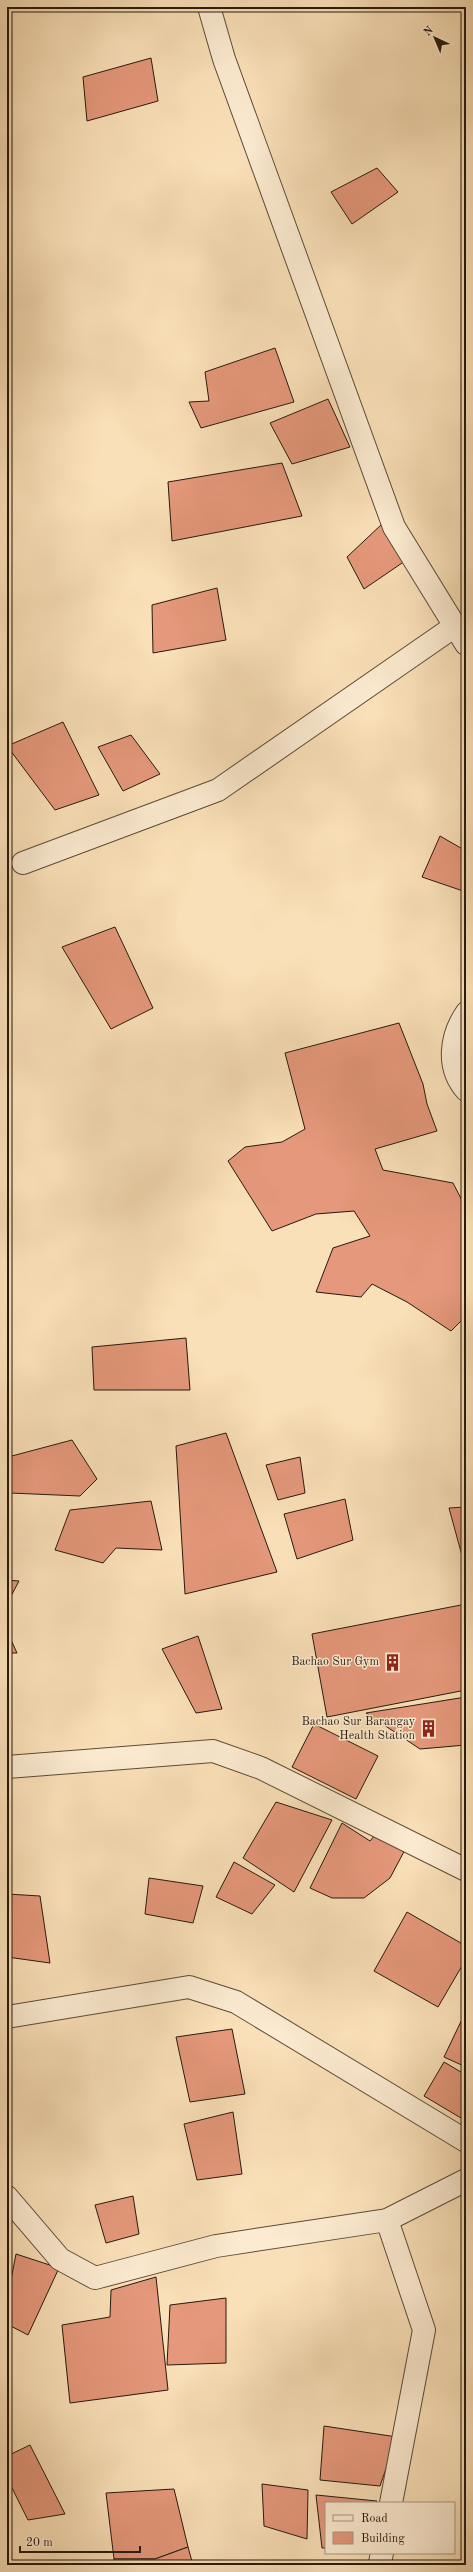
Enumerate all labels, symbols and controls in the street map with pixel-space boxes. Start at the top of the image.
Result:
north arrow [415,18,455,58]
text: N [422,25,436,39]
building icon: Bachao Sur Gym [382,1652,402,1672]
place label: Bachao Sur Gym [291,1656,379,1668]
place label: Bachao Sur Barangay Health Station [302,1716,416,1742]
building icon: Bachao Sur Barangay Health Station [418,1719,438,1739]
legend [325,2502,455,2554]
text: Road [361,2513,388,2525]
scale bar [20,2528,140,2554]
text: Building [361,2533,405,2545]
text: 20 m [26,2537,53,2549]

